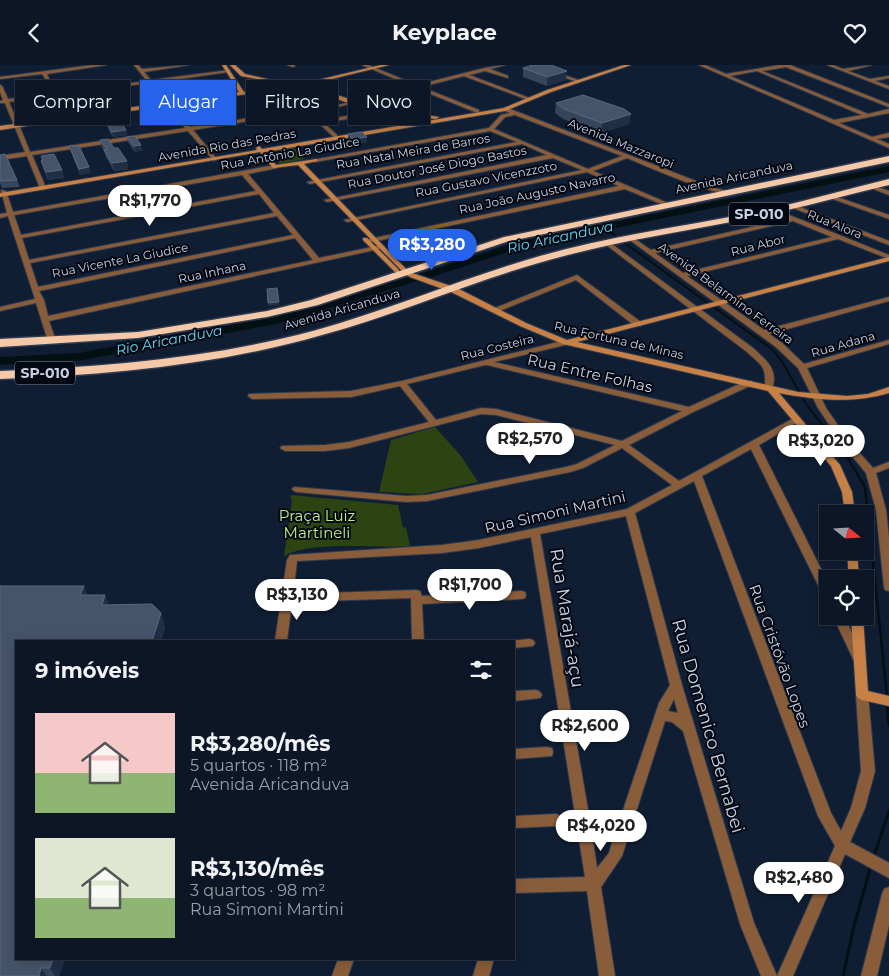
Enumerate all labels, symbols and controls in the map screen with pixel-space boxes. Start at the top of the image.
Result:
icon: back [20,19,48,47]
text: Keyplace [392,19,497,46]
icon: heart [841,19,869,47]
chip: Comprar [15,80,130,125]
chip: Alugar [140,80,236,125]
chip: Filtros [246,80,338,125]
chip: Novo [348,80,430,125]
street label: Avenida Mazzaropi [566,115,676,171]
street label: Avenida Rio das Pedras [157,125,297,164]
street label: Rua Natal Meira de Barros [335,130,491,172]
street label: Rua Antônio La Giudice [219,133,361,173]
street label: Rua Doutor José Diogo Bastos [346,142,528,192]
street label: Avenida Aricanduva [674,157,794,197]
street label: Rua Gustavo Vicenzzoto [414,158,558,200]
street label: Rua João Augusto Navarro [458,169,616,217]
pin: R$1,770 [104,185,196,227]
text: R$1,770 [119,191,181,210]
road number: SP-010 [729,203,789,225]
street label: Rua Alora [805,206,865,242]
water label: Rio Aricanduva [505,217,615,257]
pin: R$3,280 [386,229,478,271]
street label: Rua Abor [729,231,787,259]
text: R$3,280 [399,235,465,254]
street label: Rua Vicente La Giudice [51,239,189,281]
street label: Avenida Belarmino Ferreira [655,239,797,347]
street label: Rua Inhana [177,257,247,287]
street label: Avenida Aricanduva [282,285,402,333]
street label: Rua Fortuna de Minas [553,318,685,362]
water label: Rio Aricanduva [114,321,224,359]
street label: Rua Adana [809,328,877,360]
street label: Rua Costeira [459,331,535,363]
street label: Rua Entre Folhas [526,349,654,397]
road number: SP-010 [15,361,75,385]
pin: R$2,570 [484,423,576,465]
pin: R$3,020 [775,425,867,467]
text: R$2,570 [497,429,563,448]
text: R$3,020 [788,431,854,450]
street label: Rua Simoni Martini [483,487,627,537]
north arrow [819,505,874,560]
map controls [819,505,874,625]
park label: Praça Luiz Martineli [279,506,356,542]
street label: Rua Marajá-açu [545,547,589,689]
pin: R$1,700 [424,569,516,611]
button: locate [819,570,874,625]
text: R$1,700 [438,575,502,594]
pin: R$3,130 [251,579,343,621]
street label: Rua Cristóvão Lopes [745,582,815,730]
text: R$3,130 [266,585,328,604]
street label: Rua Domenico Bernabei [667,616,749,836]
icon: filters [467,656,495,684]
text: 9 imóveis [35,658,139,683]
pin: R$2,600 [539,709,631,752]
text: R$2,600 [551,716,619,735]
text: R$3,280/mês [190,731,330,756]
icon: home [75,733,135,793]
text: 5 quartos · 118 m² [190,756,327,775]
text: Avenida Aricanduva [190,775,349,794]
pin: R$4,020 [555,809,647,852]
text: R$4,020 [567,816,635,835]
text: R$3,130/mês [190,856,324,881]
icon: home [75,858,135,918]
pin: R$2,480 [753,861,845,904]
text: R$2,480 [765,868,833,887]
text: 3 quartos · 98 m² [190,881,325,900]
text: Rua Simoni Martini [190,900,344,919]

